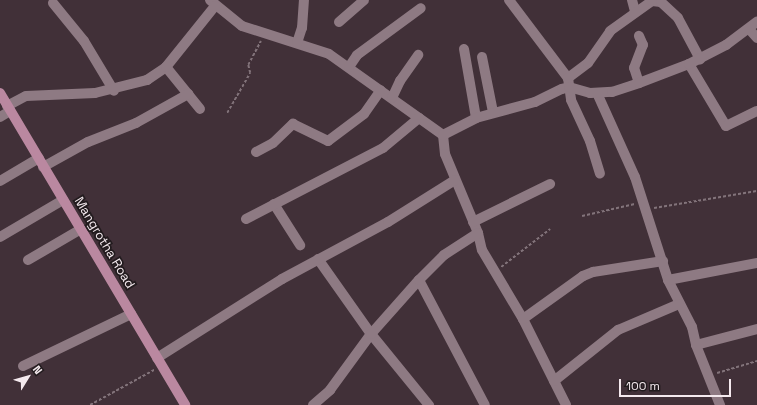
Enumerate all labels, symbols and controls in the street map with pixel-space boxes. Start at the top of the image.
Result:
street label: Mangrotha Road [70,194,138,292]
north arrow [8,357,48,397]
text: N [30,363,45,377]
scale bar [621,371,733,397]
text: 100 m [626,378,660,394]

